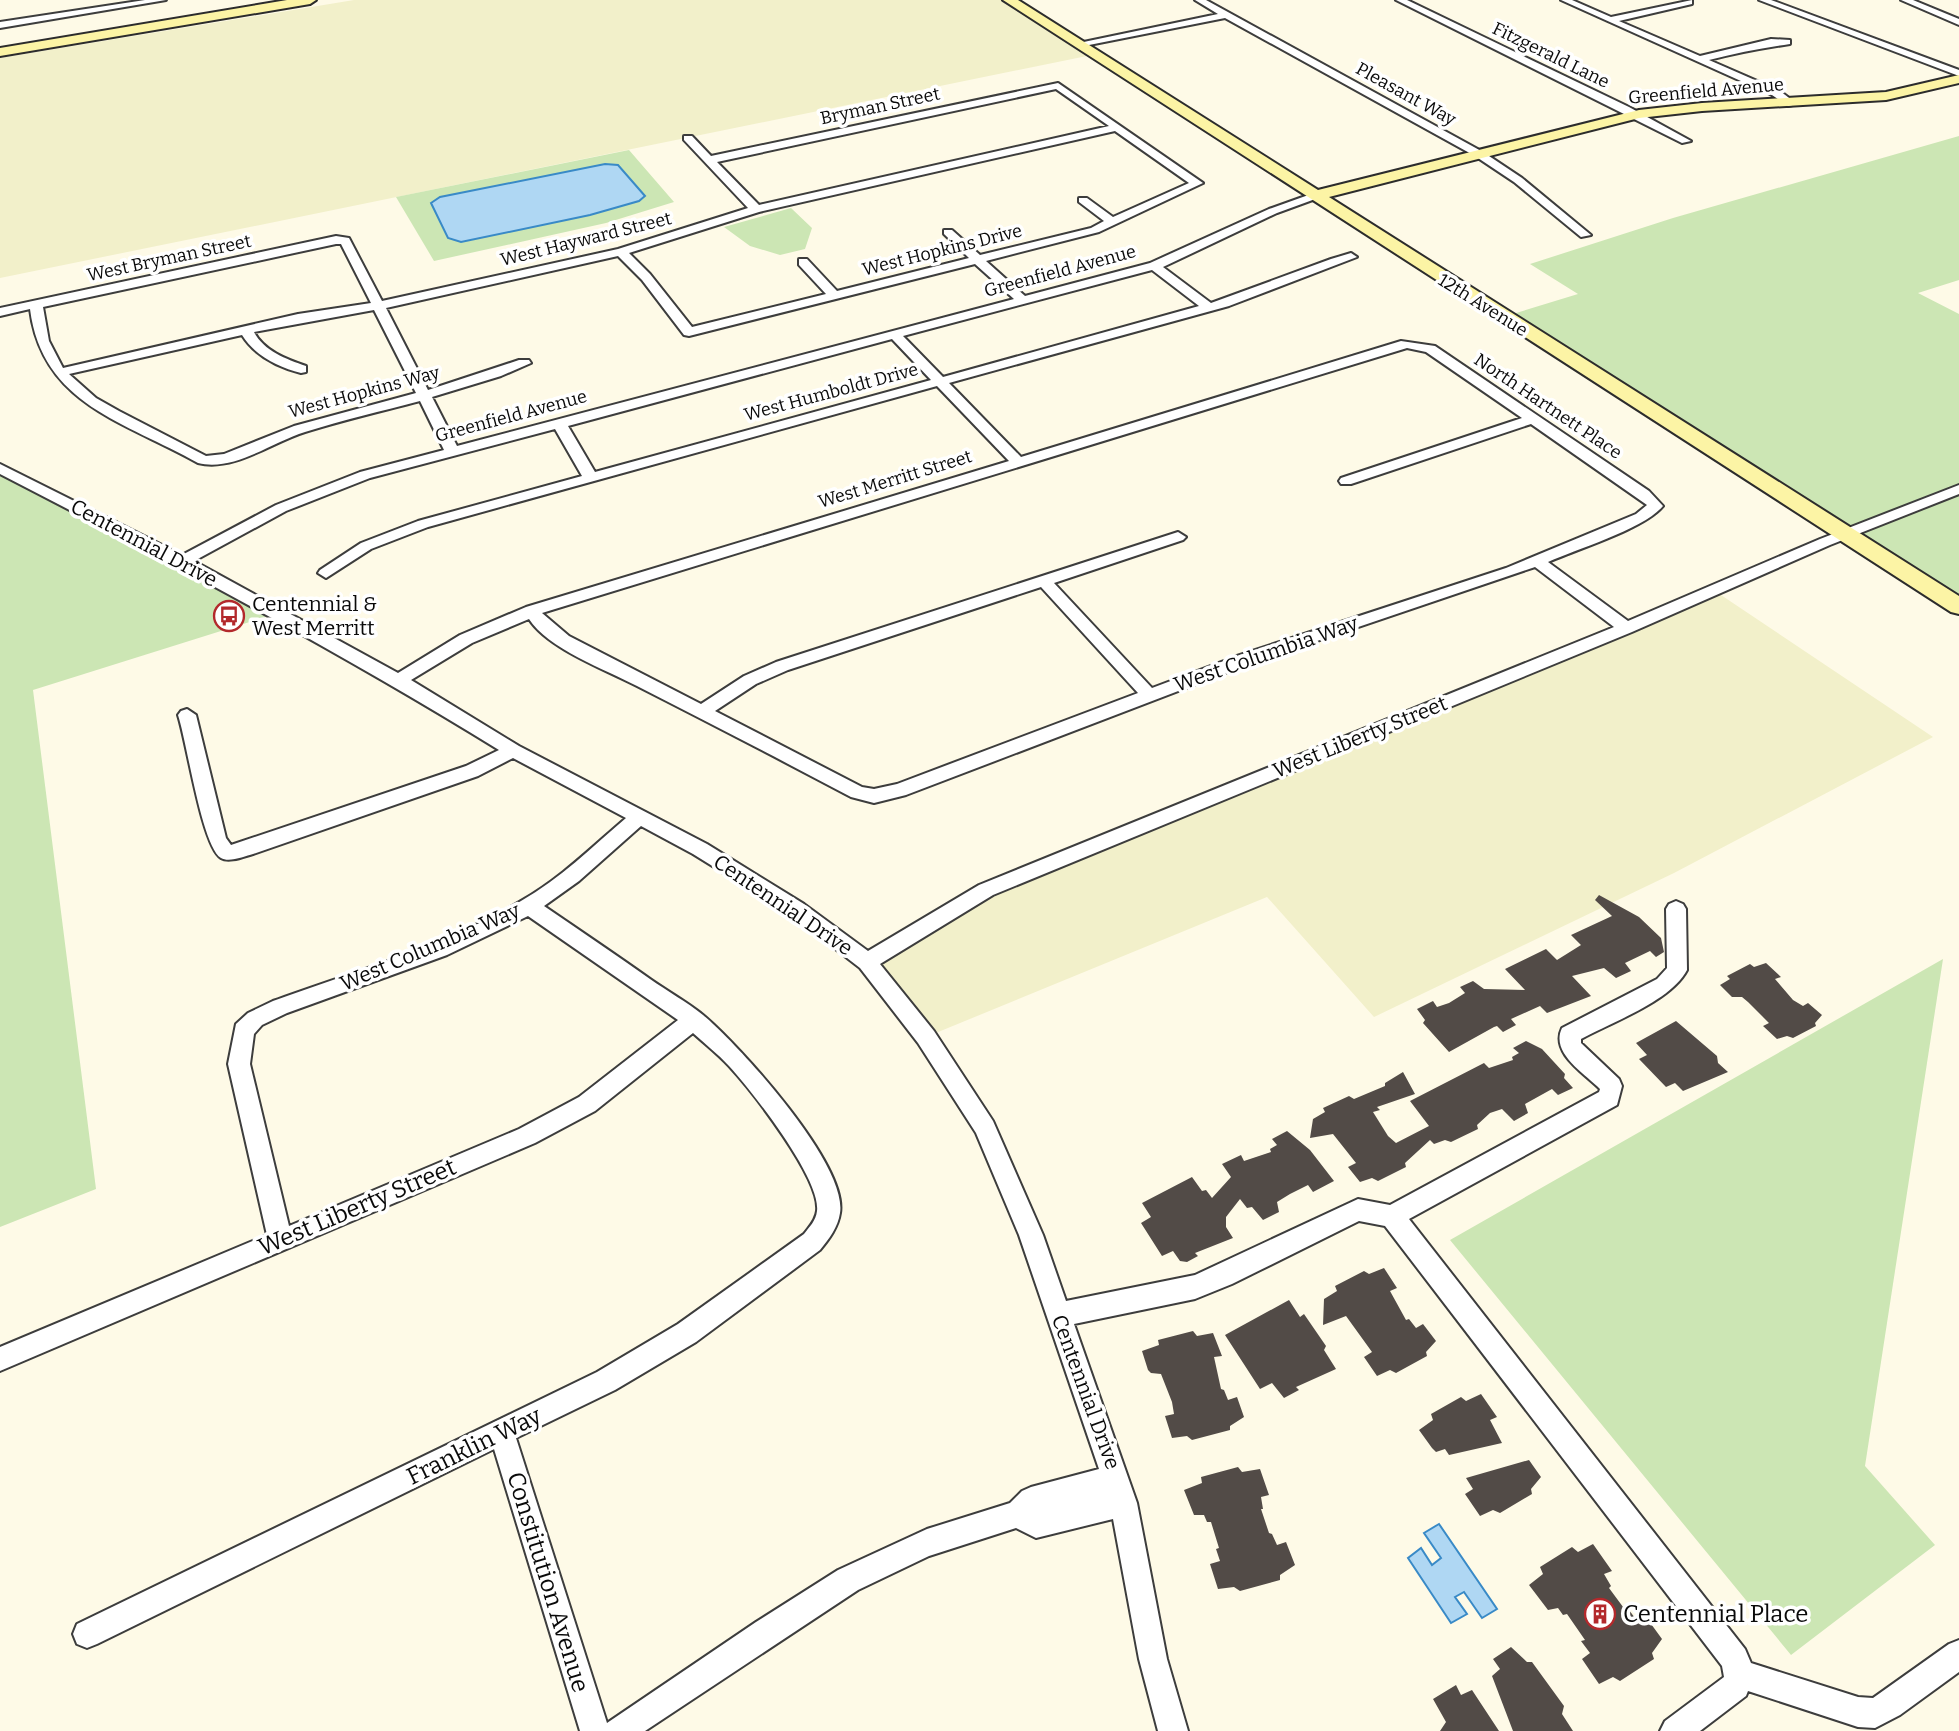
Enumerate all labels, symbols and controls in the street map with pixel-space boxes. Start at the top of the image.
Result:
street label: Fitzgerald Lane [1489,17,1613,93]
street label: Pleasant Way [1352,57,1460,131]
street label: Greenfield Avenue [1627,73,1785,109]
street label: Bryman Street [818,82,942,129]
street label: West Hayward Street [498,207,674,271]
street label: West Hopkins Drive [860,219,1024,281]
street label: West Bryman Street [85,230,254,286]
street label: Greenfield Avenue [982,240,1138,302]
street label: 12th Avenue [1434,269,1532,341]
street label: North Hartnett Place [1470,348,1626,464]
street label: West Humboldt Drive [741,358,921,426]
street label: West Hopkins Way [286,361,442,423]
street label: Greenfield Avenue [433,385,589,447]
street label: West Merritt Street [816,445,975,513]
street label: Centennial Drive [66,493,222,593]
place label: Centennial & West Merritt [252,591,377,641]
bus stop icon: Centennial & West Merritt [212,599,246,633]
street label: West Columbia Way [1171,610,1362,698]
street label: West Liberty Street [1269,690,1451,784]
street label: Centennial Drive [708,849,858,961]
street label: West Columbia Way [336,897,525,997]
street label: West Liberty Street [254,1153,460,1261]
street label: Centennial Drive [1046,1311,1126,1473]
street label: Franklin Way [402,1401,546,1491]
street label: Constitution Avenue [501,1469,595,1695]
building icon: Centennial Place [1583,1597,1617,1631]
place label: Centennial Place [1623,1600,1808,1628]

